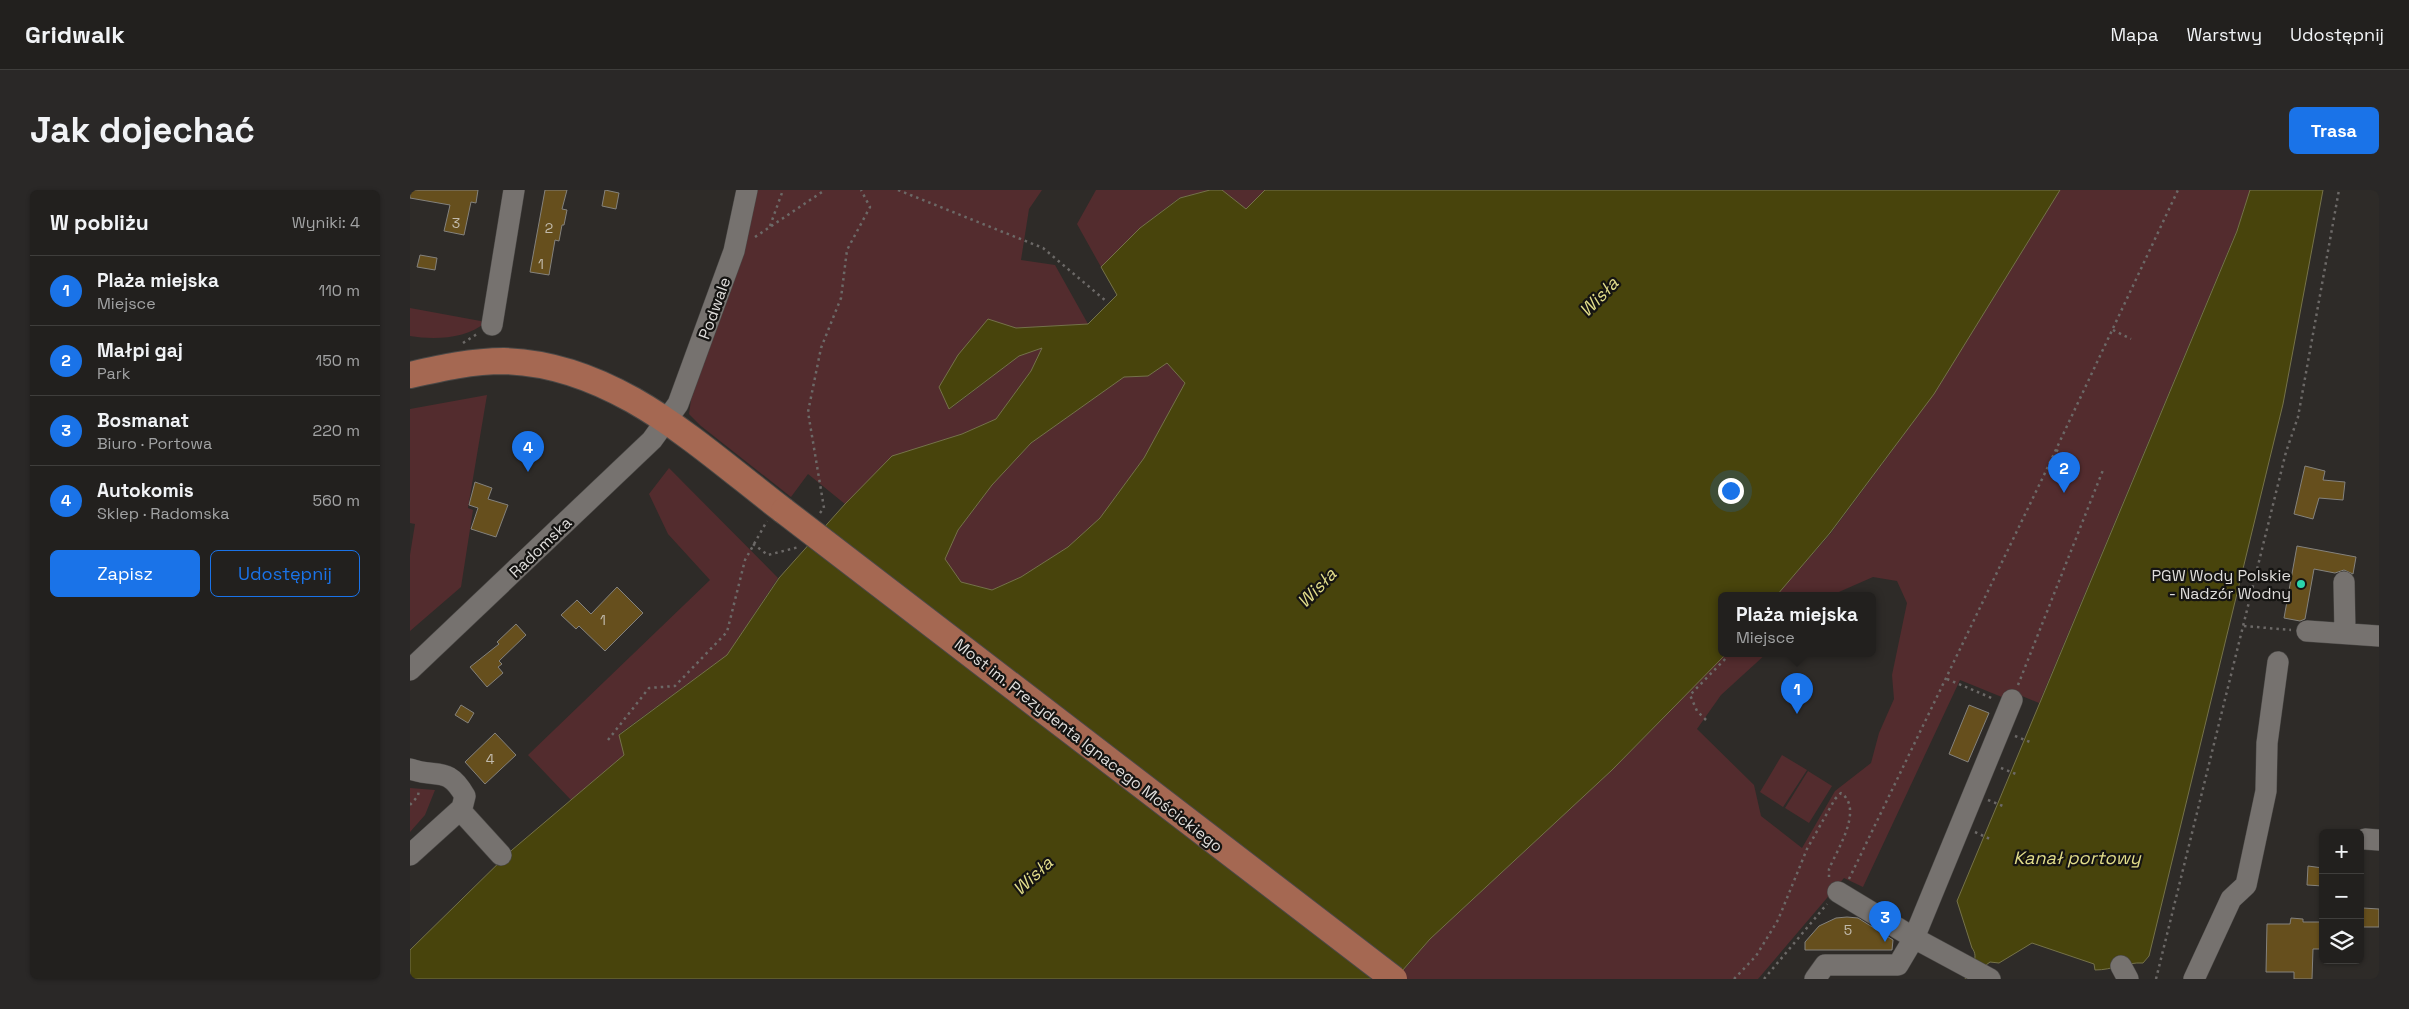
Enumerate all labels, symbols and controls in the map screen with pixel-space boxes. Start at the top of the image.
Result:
text: Gridwalk [25,19,125,50]
text: Mapa [2111,23,2158,46]
text: Warstwy [2186,23,2262,46]
text: Udostępnij [2290,23,2384,46]
button: Trasa [2289,107,2379,154]
text: Jak dojechać [30,108,255,152]
text: W pobliżu [50,209,149,236]
text: Wyniki: 4 [292,212,360,233]
house number: 3 [452,214,460,232]
house number: 2 [545,219,553,237]
house number: 1 [538,255,544,273]
text: Plaża miejska [97,268,219,293]
water label: Wisła [1574,271,1624,321]
street label: Podwale [694,274,735,342]
text: 1 [62,280,70,301]
text: 110 m [318,280,360,301]
text: Miejsce [97,293,156,314]
text: Małpi gaj [97,338,183,363]
text: 2 [61,350,71,371]
text: 150 m [316,350,360,371]
text: Park [97,363,130,384]
text: Bosmanat [97,408,189,433]
text: 3 [61,420,71,441]
text: 220 m [313,420,360,441]
pin: 4 [512,431,544,472]
text: Biuro · Portowa [97,433,212,454]
pin: 2 [2048,452,2080,493]
text: Autokomis [97,478,194,503]
your location [1718,478,1744,504]
text: 4 [61,490,71,511]
text: 560 m [312,490,360,511]
text: Sklep · Radomska [97,503,229,524]
street label: Radomska [505,512,576,582]
button: Zapisz [50,550,200,597]
button: Udostępnij [210,550,360,597]
water label: Wisła [1292,562,1342,612]
place label: PGW Wody Polskie - Nadzór Wodny [2152,565,2291,604]
marker: PGW Wody Polskie - Nadzór Wodny [2295,578,2307,590]
popup [1718,592,1876,657]
text: Plaża miejska [1736,602,1858,627]
house number: 1 [600,611,606,629]
text: Miejsce [1736,627,1795,648]
street label: Most im. Prezydenta Ignacego Mościckiego [950,634,1227,857]
pin: 1 [1781,673,1813,714]
house number: 4 [486,750,495,768]
map controls [2319,829,2364,964]
button: + [2319,829,2364,874]
water label: Kanał portowy [2013,846,2142,869]
water label: Wisła [1008,851,1058,900]
button: − [2319,874,2364,919]
pin: 3 [1869,901,1901,942]
button: layers [2319,919,2364,964]
house number: 5 [1844,921,1852,939]

